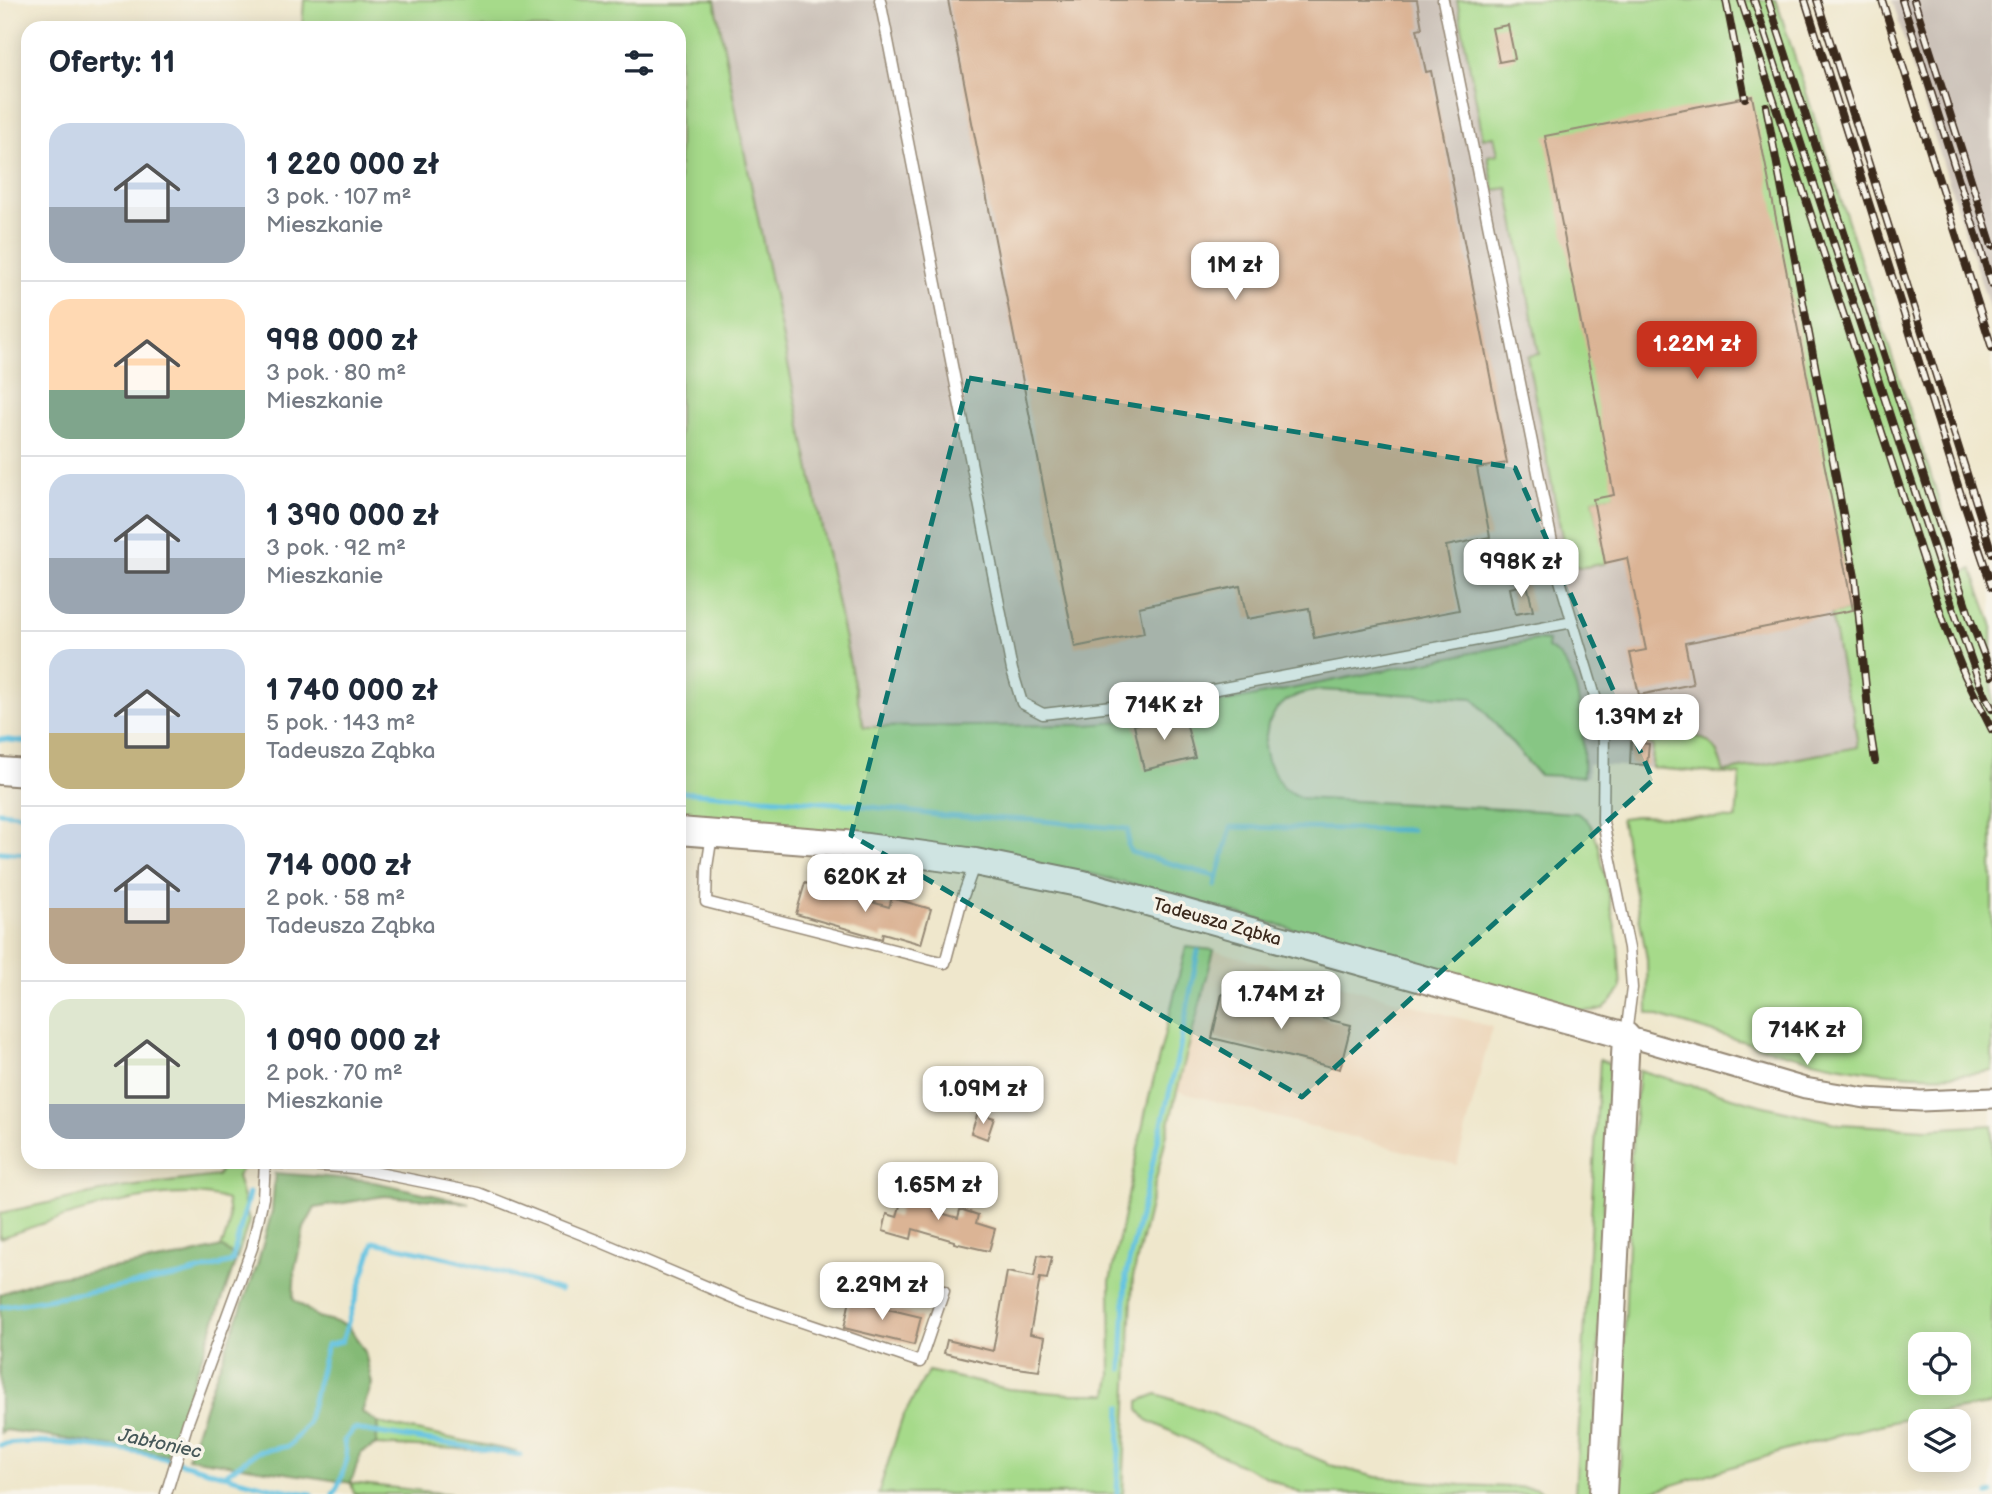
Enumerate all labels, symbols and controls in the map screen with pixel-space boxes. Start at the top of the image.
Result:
icon: filters [620,44,658,82]
text: Oferty: 11 [49,45,175,81]
text: 1 220 000 zł [266,147,439,183]
icon: home [105,151,189,235]
text: 3 pok. · 107 m² [266,183,411,211]
text: Mieszkanie [266,211,383,239]
pin: 1M zł [1186,243,1284,302]
text: 1M zł [1207,251,1263,279]
pin: 1.22M zł [1625,322,1769,381]
text: 998 000 zł [266,323,418,359]
icon: home [105,327,189,411]
text: 1.22M zł [1653,330,1741,358]
text: 3 pok. · 80 m² [266,359,406,387]
text: Mieszkanie [266,387,383,415]
text: 1 390 000 zł [266,498,439,534]
icon: home [105,502,189,586]
text: 3 pok. · 92 m² [266,534,406,562]
pin: 998K zł [1456,540,1586,599]
text: 998K zł [1480,548,1562,576]
text: Mieszkanie [266,562,383,590]
text: 1 740 000 zł [266,673,438,709]
icon: home [105,677,189,761]
pin: 714K zł [1099,682,1229,742]
text: 714K zł [1125,691,1203,719]
pin: 1.39M zł [1567,694,1711,754]
text: 1.39M zł [1595,703,1683,731]
text: 5 pok. · 143 m² [266,709,415,737]
text: Tadeusza Ząbka [266,737,435,765]
text: 714 000 zł [266,848,411,884]
icon: home [105,852,189,936]
pin: 620K zł [800,855,930,914]
text: 620K zł [823,863,907,891]
text: 2 pok. · 58 m² [266,884,405,912]
street label: Tadeusza Ząbka [1150,894,1284,950]
text: Tadeusza Ząbka [266,912,435,940]
pin: 1.74M zł [1209,972,1353,1031]
text: 1.74M zł [1237,980,1325,1008]
pin: 714K zł [1742,1007,1872,1067]
text: 714K zł [1768,1016,1846,1044]
text: 1 090 000 zł [266,1023,440,1059]
icon: home [105,1027,189,1111]
text: 2 pok. · 70 m² [266,1059,403,1087]
pin: 1.09M zł [911,1066,1055,1126]
text: 1.09M zł [939,1075,1027,1103]
text: Mieszkanie [266,1087,383,1115]
pin: 1.65M zł [866,1162,1010,1222]
text: 1.65M zł [894,1171,982,1199]
pin: 2.29M zł [810,1262,954,1322]
text: 2.29M zł [836,1271,928,1299]
map controls [1908,1332,1971,1472]
button: locate [1908,1332,1971,1395]
button: layers [1908,1409,1971,1472]
water label: Jabłoniec [115,1424,204,1464]

